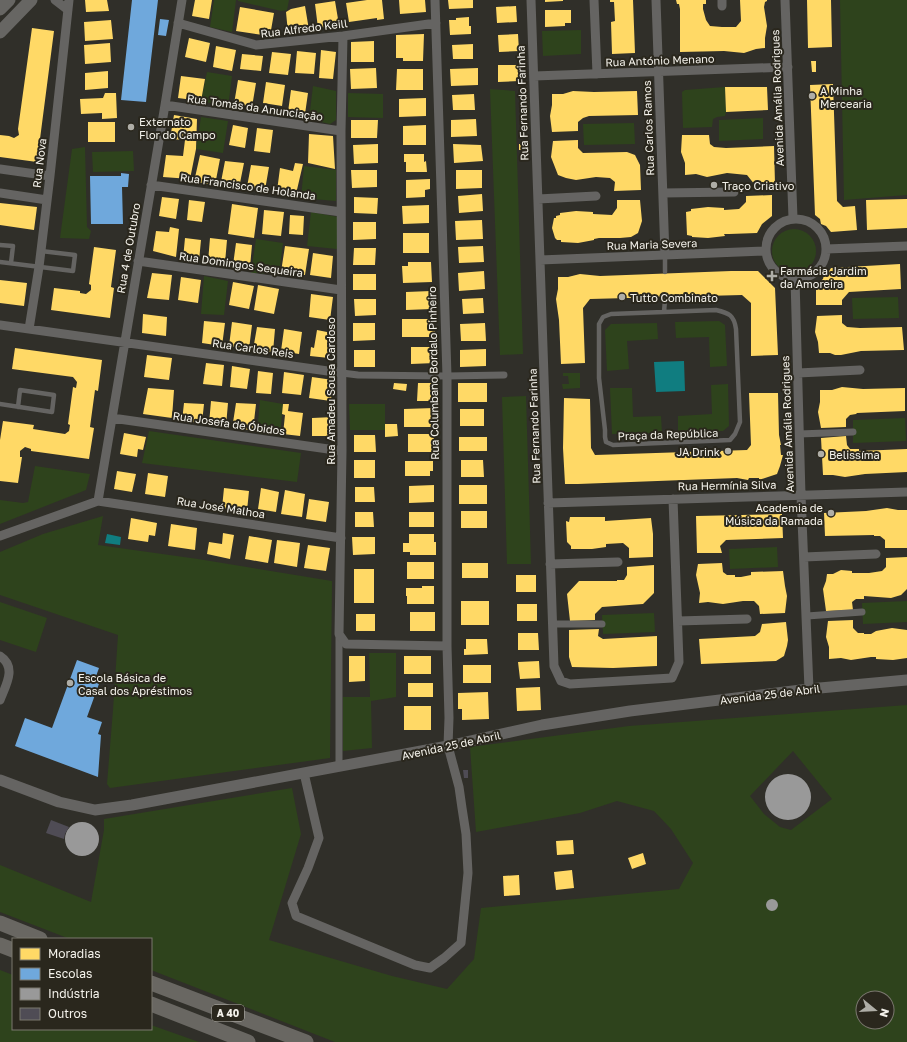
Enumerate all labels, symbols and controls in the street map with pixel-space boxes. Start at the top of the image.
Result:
street label: Rua Alfredo Keill [260,16,349,40]
street label: Avenida Amália Rodrigues [768,29,786,167]
street label: Rua Fernando Farinha [513,45,531,161]
street label: Rua António Menano [605,52,715,68]
street label: Rua Carlos Ramos [640,80,656,176]
place label: A Minha Mercearia [820,84,872,110]
street label: Rua Tomás da Anunciação [186,91,324,123]
marker: A Minha Mercearia [807,91,817,101]
place label: Externato Flor do Campo [139,115,216,141]
marker: Externato Flor do Campo [126,122,136,132]
street label: Rua Nova [30,138,48,188]
street label: Rua Francisco de Holanda [179,170,317,202]
place label: Traço Criativo [722,179,795,192]
marker: Traço Criativo [709,180,719,190]
street label: Rua 4 de Outubro [114,201,142,294]
street label: Rua Maria Severa [606,236,698,252]
street label: Rua Domingos Sequeira [178,249,304,279]
place label: Farmácia Jardim da Amoreira [780,264,867,290]
marker: Farmácia Jardim da Amoreira [767,271,777,281]
street label: Rua Columbano Bordalo Pinheiro [425,286,441,460]
place label: Tutto Combinato [630,291,718,304]
marker: Tutto Combinato [617,292,627,302]
street label: Rua Amadeu Sousa Cardoso [324,317,337,465]
street label: Rua Carlos Reis [212,336,295,360]
street label: Avenida Amália Rodrigues [778,355,796,493]
street label: Rua Fernando Farinha [525,368,543,484]
street label: Rua Josefa de Óbidos [172,409,286,437]
street label: Praça da República [617,426,719,442]
place label: JA Drink [676,445,720,458]
marker: JA Drink [723,446,733,456]
place label: Belissíma [829,448,880,461]
marker: Belissíma [816,449,826,459]
street label: Rua Hermínia Silva [678,478,776,492]
street label: Rua José Malhoa [176,494,266,520]
place label: Academia de Música da Ramada [725,501,823,527]
marker: Academia de Música da Ramada [826,508,836,518]
place label: Escola Básica de Casal dos Apréstimos [78,671,192,697]
marker: Escola Básica de Casal dos Apréstimos [65,678,75,688]
street label: Avenida 25 de Abril [719,681,821,707]
street label: Avenida 25 de Abril [400,728,502,762]
legend [12,938,152,1030]
text: Moradias [48,946,101,961]
text: Escolas [48,966,92,981]
text: Indústria [48,986,100,1001]
north arrow [855,990,895,1030]
road number: A 40 [212,1005,244,1021]
text: Outros [48,1006,87,1021]
text: N [878,1007,892,1019]

